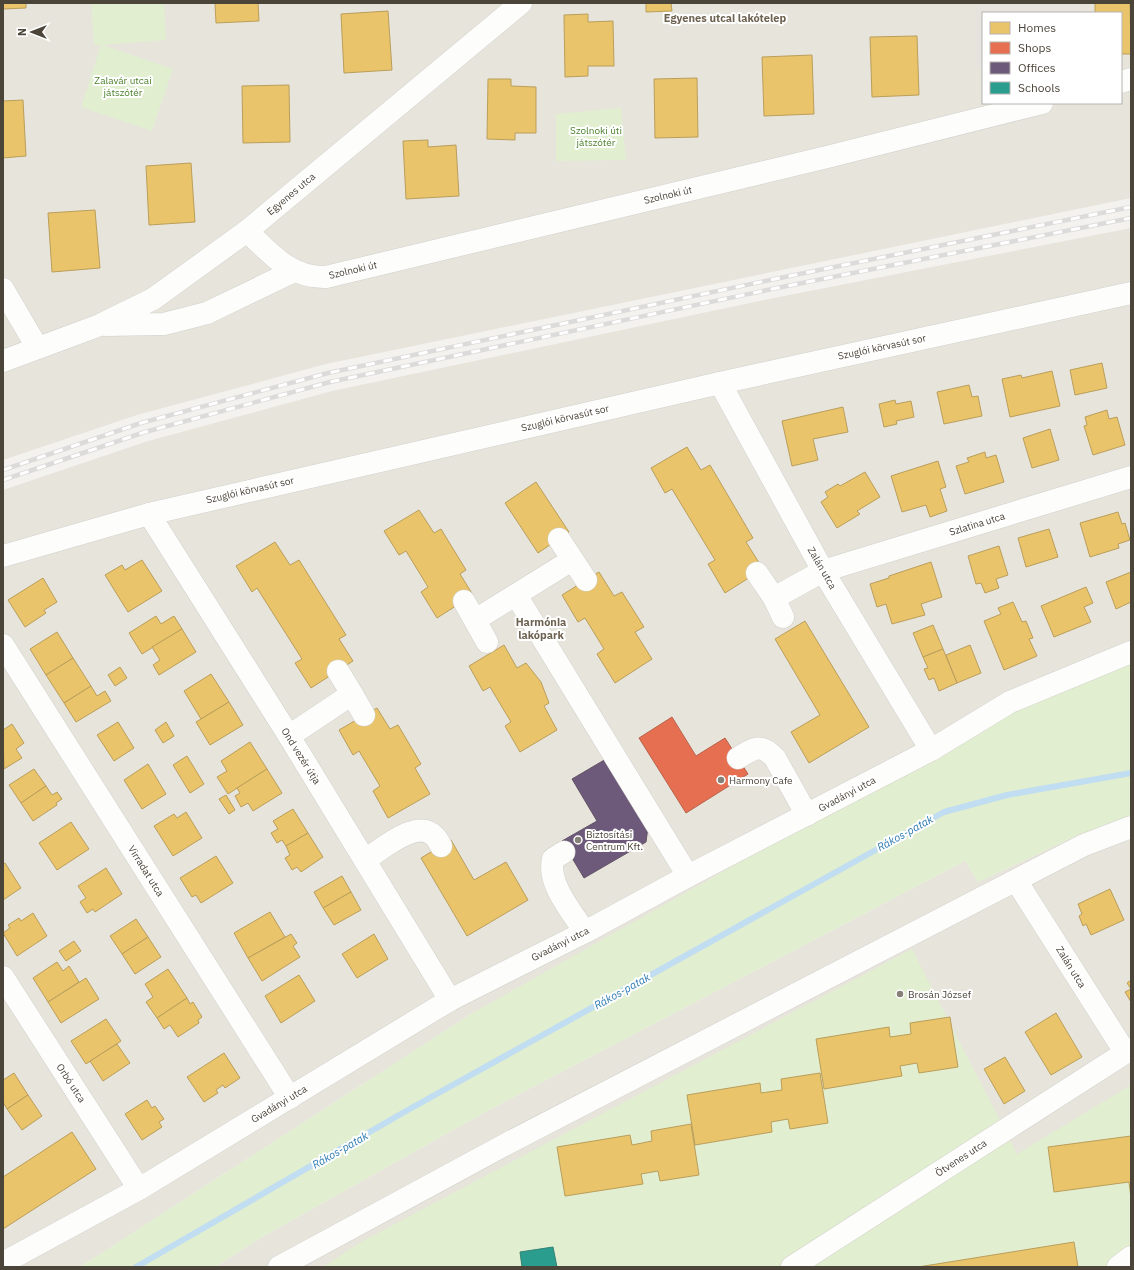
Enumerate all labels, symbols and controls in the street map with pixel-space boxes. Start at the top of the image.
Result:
district label: Egyenes utcai lakótelep [664,11,786,25]
north arrow [12,12,52,52]
legend [982,12,1122,104]
text: Homes [1018,20,1056,35]
text: N [15,28,29,36]
text: Shops [1018,40,1051,55]
text: Offices [1018,60,1056,75]
park label: Zalavár utcai játszótér [94,74,152,99]
text: Schools [1018,80,1061,95]
park label: Szolnoki úti játszótér [570,124,622,149]
street label: Egyenes utca [264,169,318,218]
street label: Szolnoki út [643,183,694,207]
street label: Szolnoki út [328,258,379,282]
street label: Szuglói körvasút sor [837,331,928,363]
street label: Szuglói körvasút sor [520,401,611,434]
street label: Szuglói körvasút sor [205,473,296,506]
street label: Szlatina utca [948,509,1007,539]
street label: Zalán utca [805,544,840,592]
district label: Harmónia lakópark [516,615,566,642]
street label: Ond vezér útja [278,725,324,787]
street label: Gvadányi utca [816,773,879,815]
place label: Harmony Cafe [729,774,793,787]
marker: Harmony Cafe [716,775,726,785]
water label: Rákos-patak [874,812,936,854]
place label: Biztosítási Centrum Kft. [586,828,643,853]
marker: Biztosítási Centrum Kft. [573,835,583,845]
street label: Virradat utca [125,843,167,899]
street label: Gvadányi utca [529,924,592,964]
street label: Zalán utca [1053,944,1089,991]
water label: Rákos-patak [591,970,653,1012]
place label: Brosán József [908,988,972,1001]
marker: Brosán József [895,989,905,999]
street label: Orbó utca [54,1061,89,1106]
street label: Gvadányi utca [249,1082,310,1126]
water label: Rákos-patak [310,1128,371,1172]
street label: Ötvenes utca [933,1136,990,1179]

